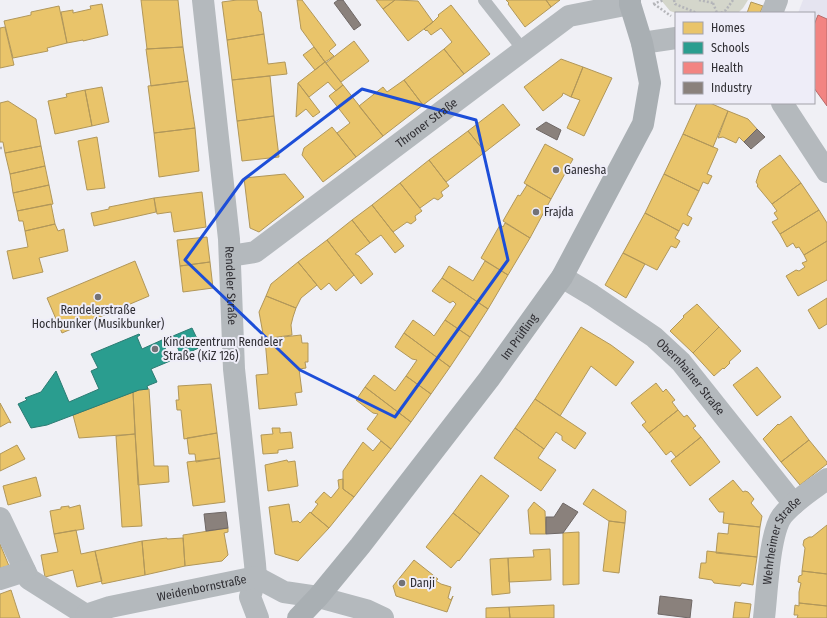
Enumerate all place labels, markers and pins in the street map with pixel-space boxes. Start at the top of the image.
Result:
place label: Ganesha [564,163,606,177]
marker: Ganesha [551,165,561,175]
place label: Frajda [544,205,574,219]
marker: Frajda [531,207,541,217]
marker: Rendelerstraße Hochbunker (Musikbunker) [93,292,103,302]
place label: Rendelerstraße Hochbunker (Musikbunker) [32,303,165,331]
place label: Kinderzentrum Rendeler Straße (KiZ 126) [163,335,283,363]
marker: Kinderzentrum Rendeler Straße (KiZ 126) [150,344,160,354]
place label: Danji [410,576,435,590]
marker: Danji [397,578,407,588]

